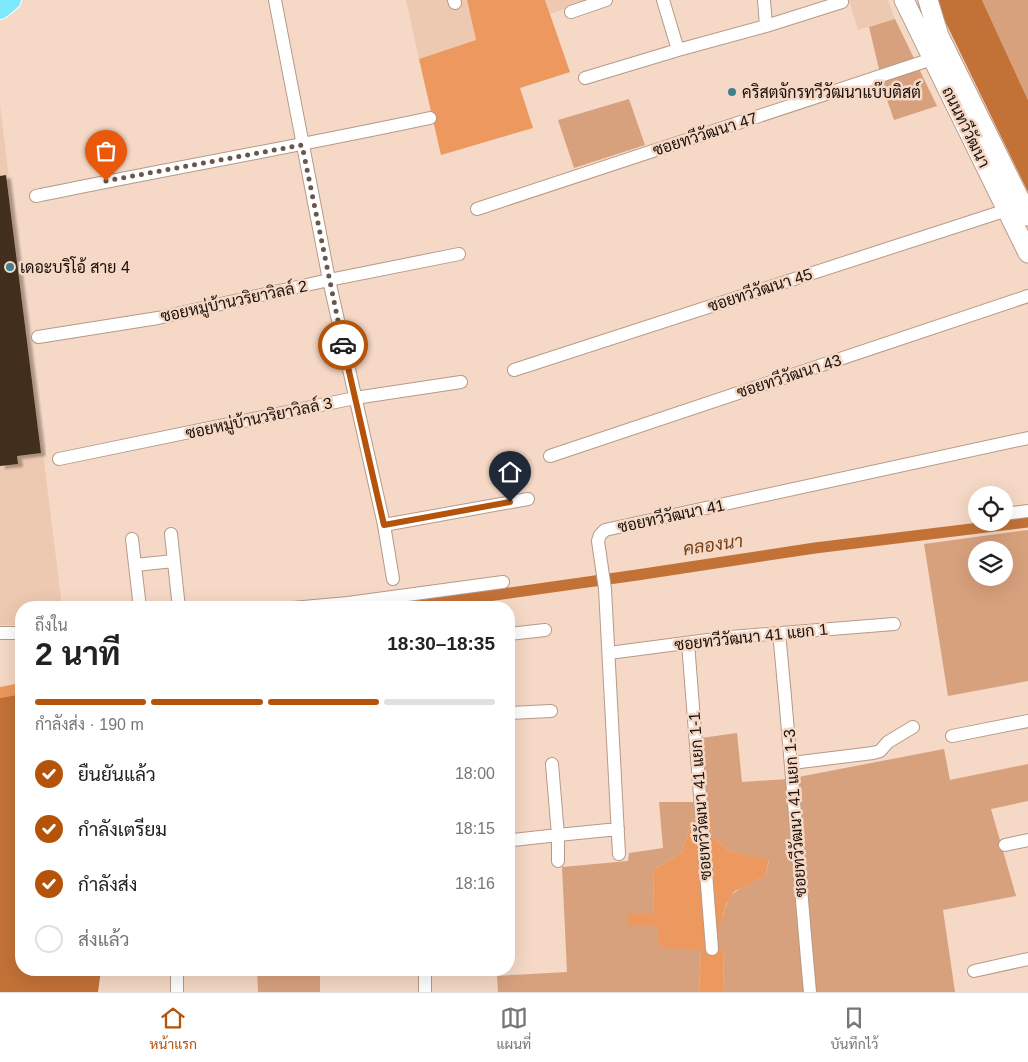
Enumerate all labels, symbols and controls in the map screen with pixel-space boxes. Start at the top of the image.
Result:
place label: คริสตจักรทวีวัฒนาแบ๊บติสต์ [742,80,921,101]
street label: ถนนทวีวัฒนา [939,82,996,170]
marker: คริสตจักรทวีวัฒนาแบ๊บติสต์ [726,86,738,98]
street label: ซอยทวีวัฒนา 47 [650,106,759,159]
pin [85,130,127,181]
icon: bag [92,137,120,165]
place label: เดอะบริโอ้ สาย 4 [20,256,130,276]
marker: เดอะบริโอ้ สาย 4 [4,261,16,273]
street label: ซอยทวีวัฒนา 45 [705,262,814,315]
street label: ซอยหมู่บ้านวริยาวิลล์ 2 [158,273,310,328]
courier [318,320,368,370]
icon: car [329,331,357,359]
street label: ซอยทวีวัฒนา 43 [734,348,843,401]
street label: ซอยหมู่บ้านวริยาวิลล์ 3 [183,390,335,445]
pin [489,451,531,502]
icon: home [496,458,524,486]
map controls [968,486,1013,586]
button: locate [968,486,1013,531]
street label: ซอยทวีวัฒนา 41 [615,493,726,536]
water label: คลองนา [682,531,744,559]
button: layers [968,541,1013,586]
text: ถึงใน [35,617,68,634]
street label: ซอยทวีวัฒนา 41 แยก 1 [673,617,829,654]
text: 18:30–18:35 [387,633,495,654]
text: 2 นาที [35,636,121,672]
street label: ซอยทวีวัฒนา 41 แยก 1-1 [683,711,714,881]
text: กำลังส่ง · 190 m [35,716,144,733]
street label: ซอยทวีวัฒนา 41 แยก 1-3 [778,728,809,898]
icon: check [35,760,63,788]
text: ยืนยันแล้ว [78,764,156,785]
text: 18:00 [455,765,495,782]
icon: check [35,815,63,843]
text: กำลังเตรียม [78,819,167,840]
text: 18:15 [455,820,495,837]
icon: check [35,870,63,898]
text: กำลังส่ง [78,874,137,895]
text: 18:16 [455,875,495,892]
text: ส่งแล้ว [78,929,129,950]
tab: หน้าแรก [150,1004,197,1052]
tab: แผนที่ [496,1004,531,1052]
tab: บันทึกไว้ [831,1004,878,1052]

